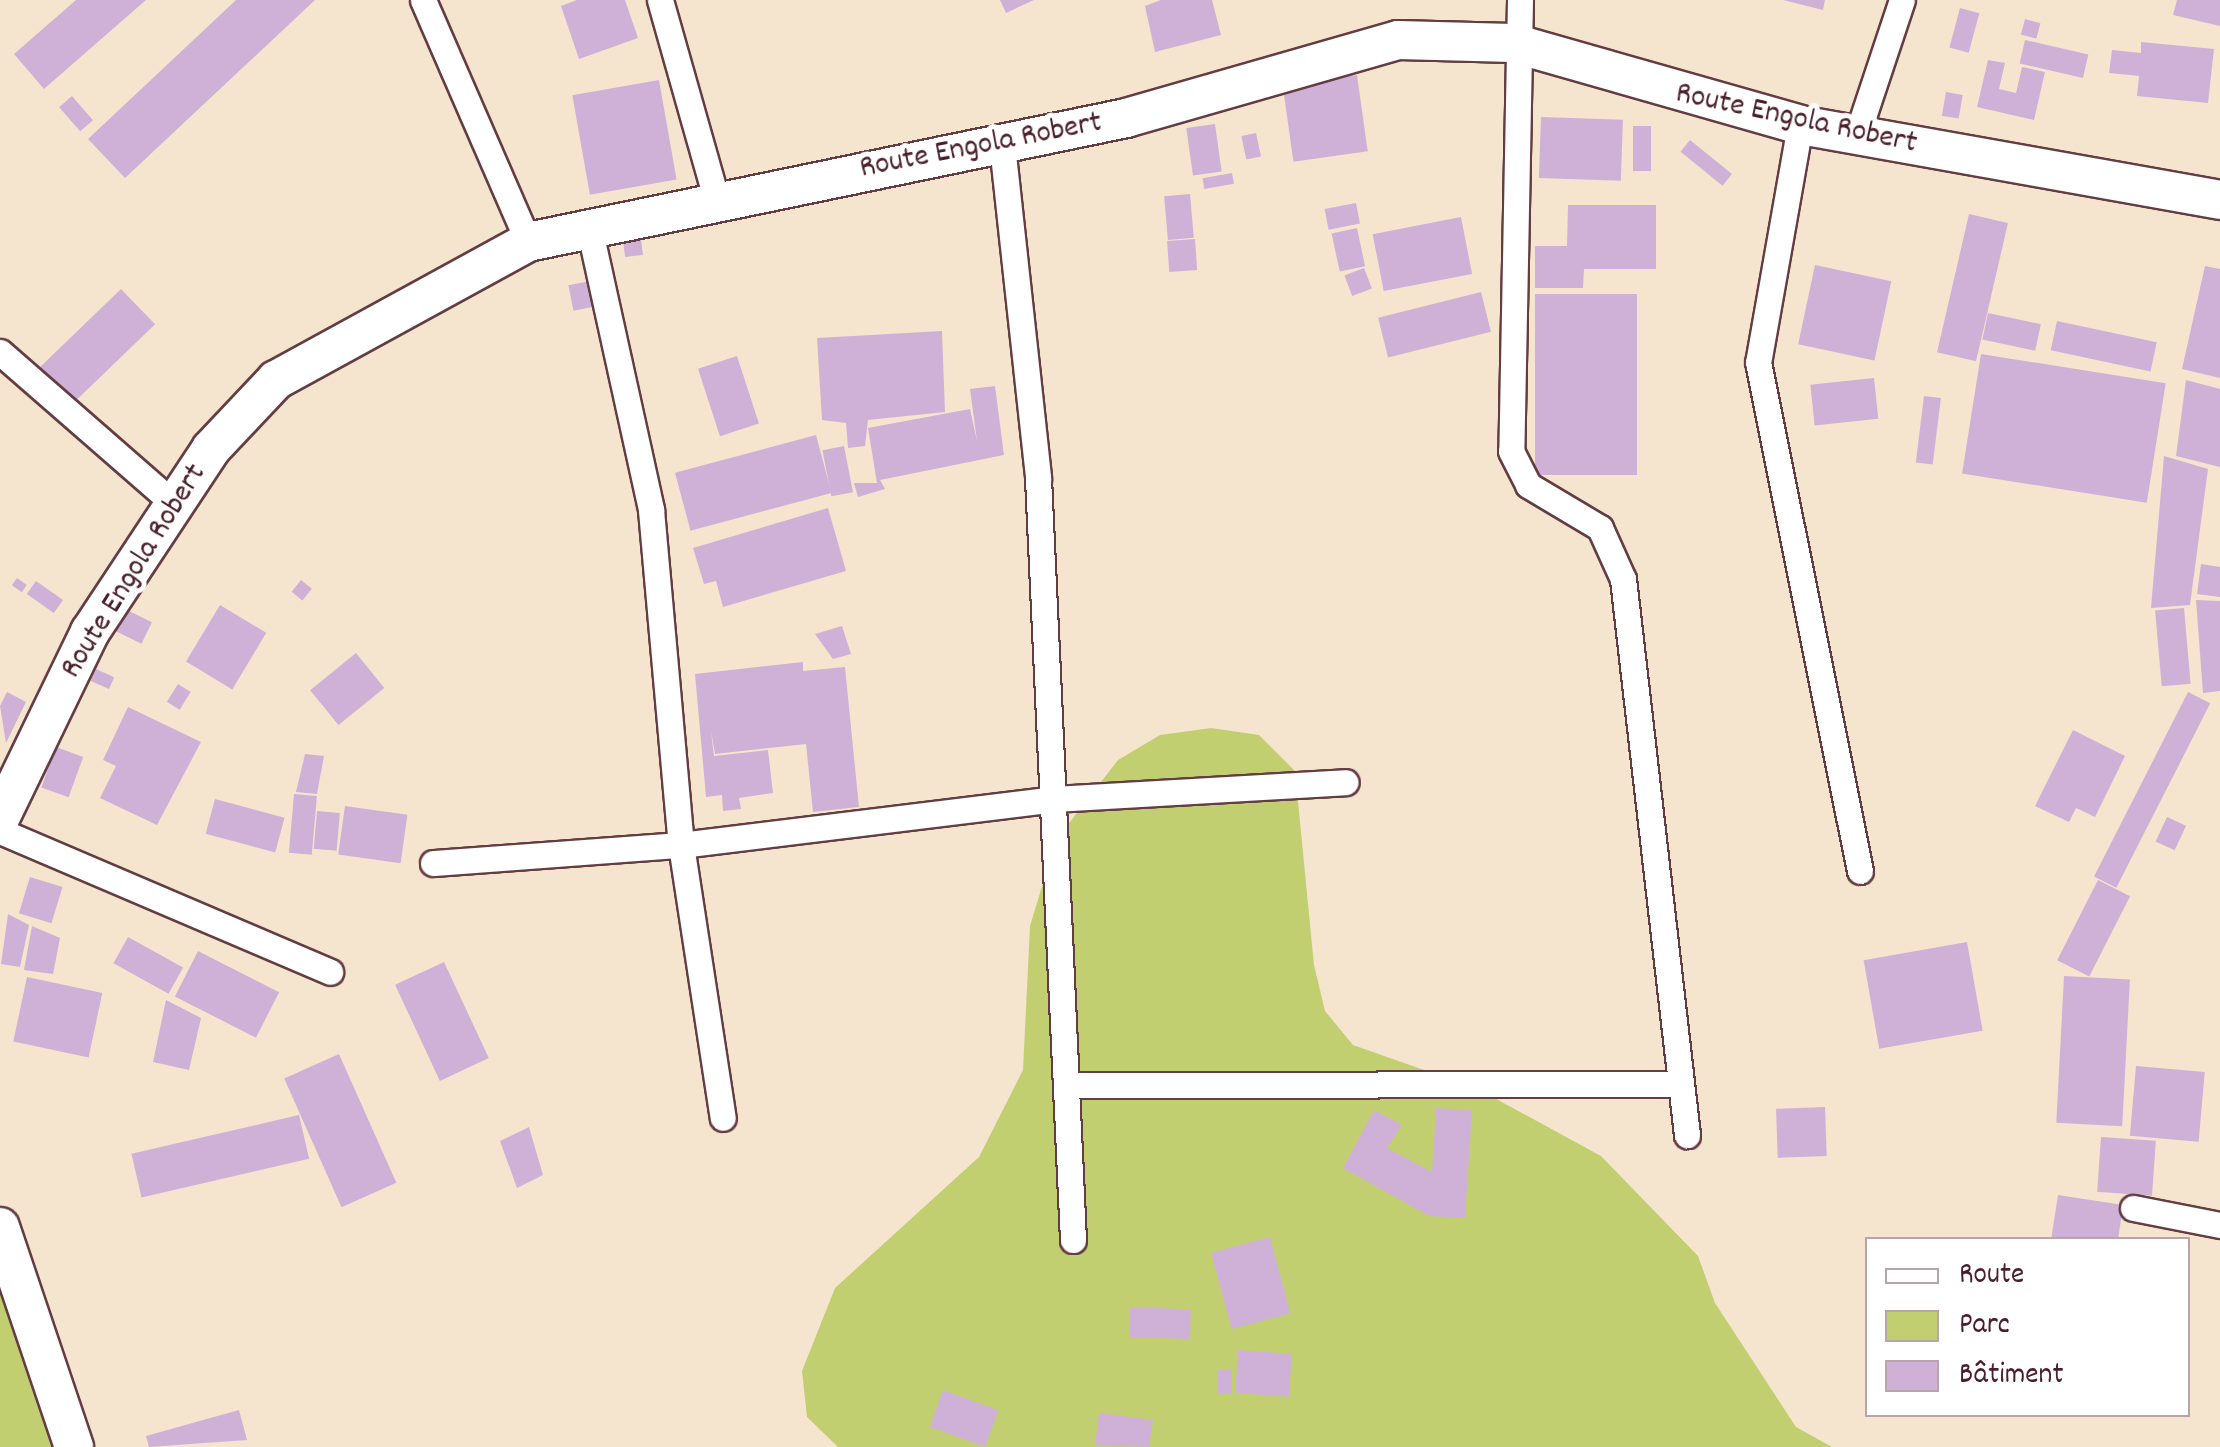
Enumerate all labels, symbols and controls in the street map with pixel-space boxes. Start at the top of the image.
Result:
street label: Route Engola Robert [1672,76,1920,164]
street label: Route Engola Robert [857,105,1105,189]
street label: Route Engola Robert [54,458,216,686]
legend [1865,1237,2190,1417]
text: Route [1959,1255,2024,1298]
text: Parc [1959,1305,2010,1348]
text: Bâtiment [1959,1355,2064,1398]

